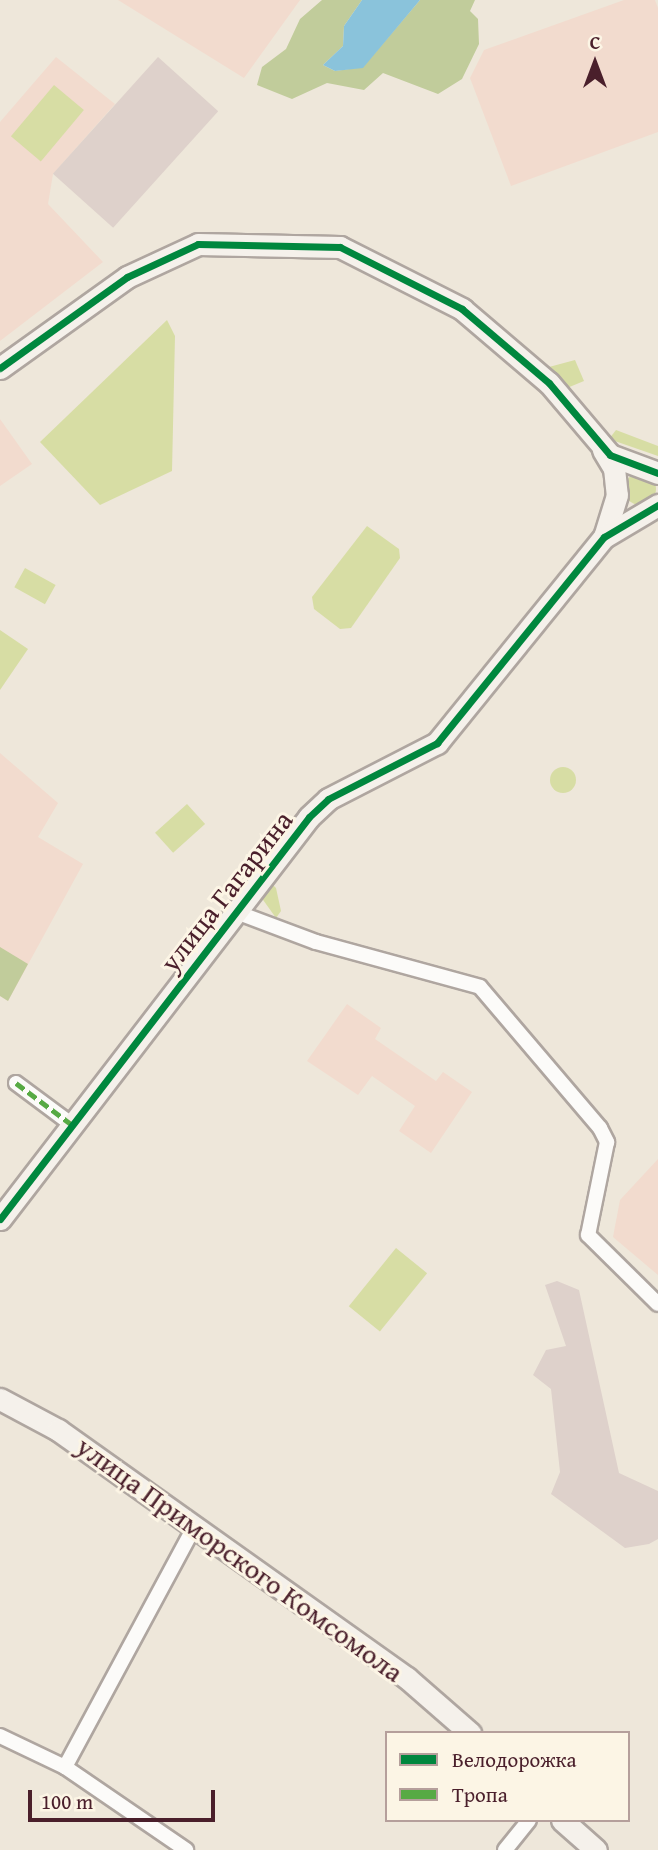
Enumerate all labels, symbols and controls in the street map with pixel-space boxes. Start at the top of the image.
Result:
north arrow [560,28,630,98]
text: С [590,28,600,56]
street label: улица Гагарина [153,804,299,978]
street label: улица Приморского Комсомола [70,1429,410,1689]
legend [385,1731,630,1822]
text: Велодорожка [452,1744,577,1775]
scale bar [32,1776,219,1820]
text: Тропа [452,1779,508,1810]
text: 100 m [41,1786,93,1817]

